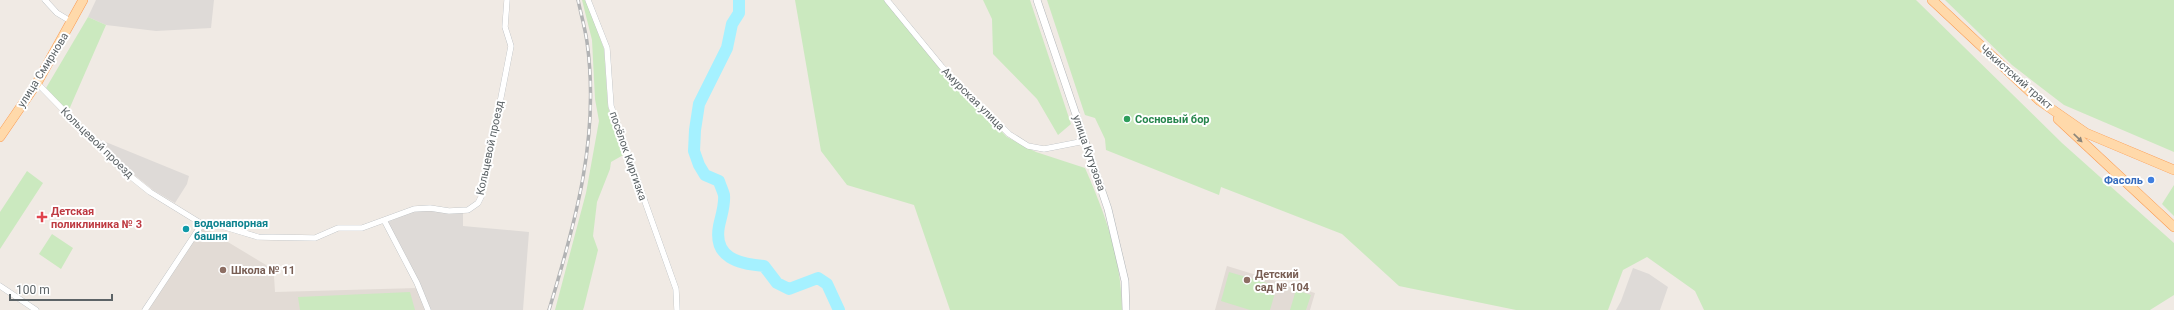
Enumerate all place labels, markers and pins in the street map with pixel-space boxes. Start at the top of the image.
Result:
place label: Сосновый бор [1135,113,1210,126]
marker: Сосновый бор [1122,114,1132,124]
place label: Фасоль [2104,174,2143,187]
marker: Фасоль [2146,175,2156,185]
place label: Детская поликлиника № 3 [51,205,142,231]
marker: Детская поликлиника № 3 [36,211,48,223]
place label: водонапорная башня [194,217,268,243]
marker: водонапорная башня [181,224,191,234]
place label: Школа № 11 [231,264,295,277]
marker: Школа № 11 [218,265,228,275]
place label: Детский сад № 104 [1255,268,1310,294]
marker: Детский сад № 104 [1242,275,1252,285]

